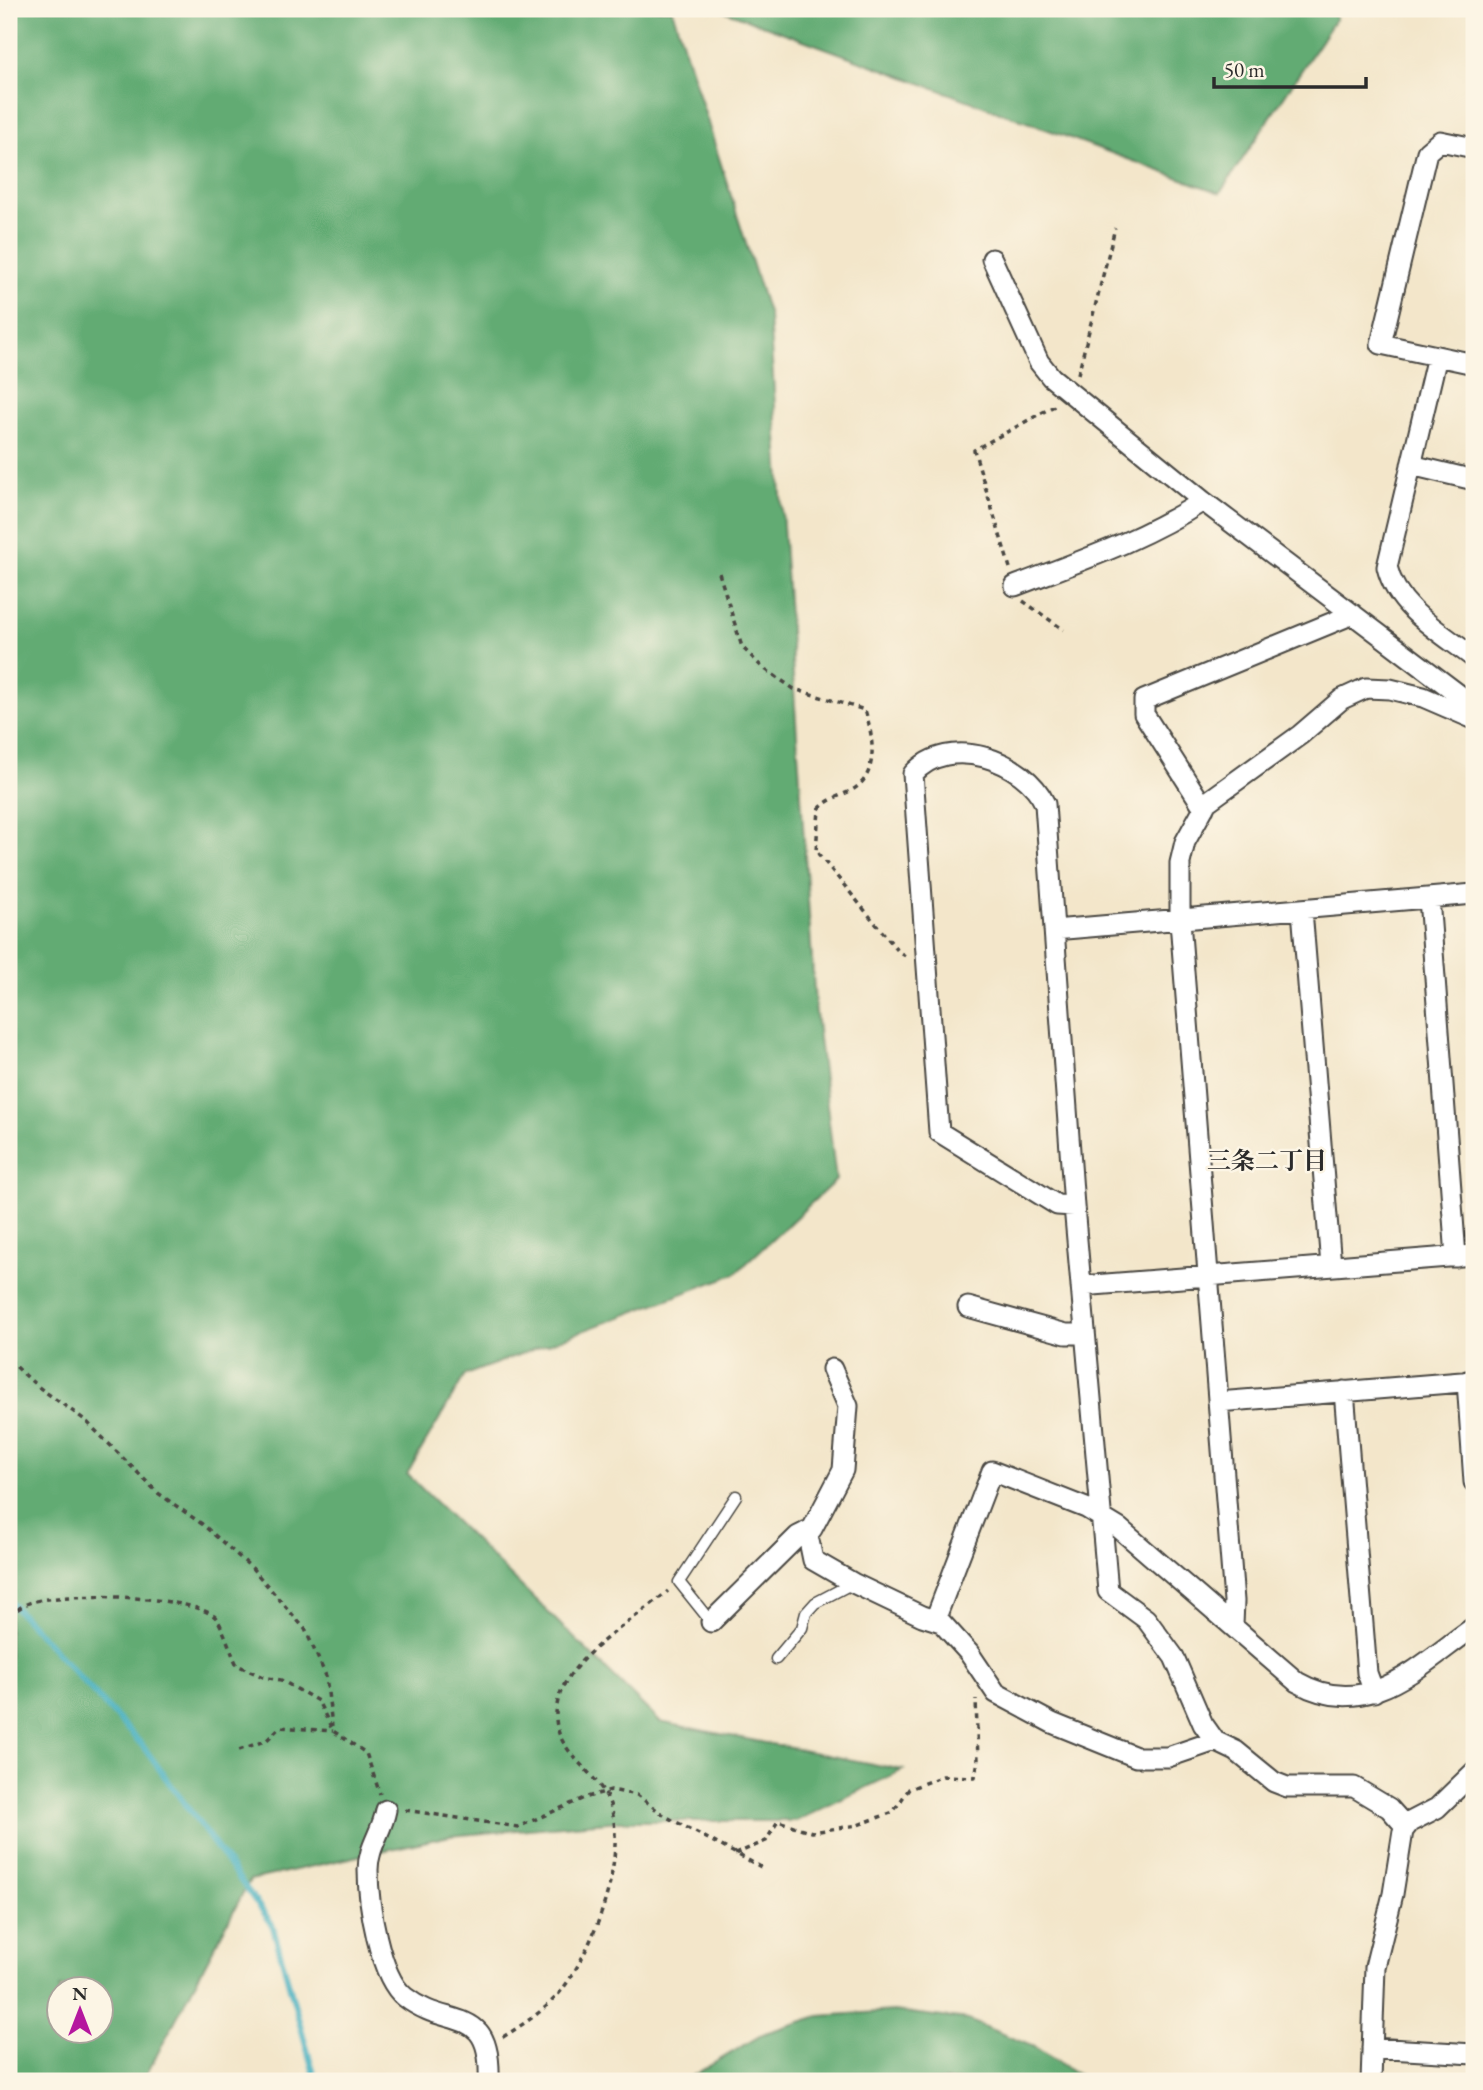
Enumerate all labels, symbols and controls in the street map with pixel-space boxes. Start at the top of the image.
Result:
scale bar [1214,46,1366,90]
text: 50 m [1224,56,1265,83]
district label: 三条二丁目 [1207,1145,1327,1176]
north arrow [46,1974,116,2044]
text: N [72,1981,88,2006]

